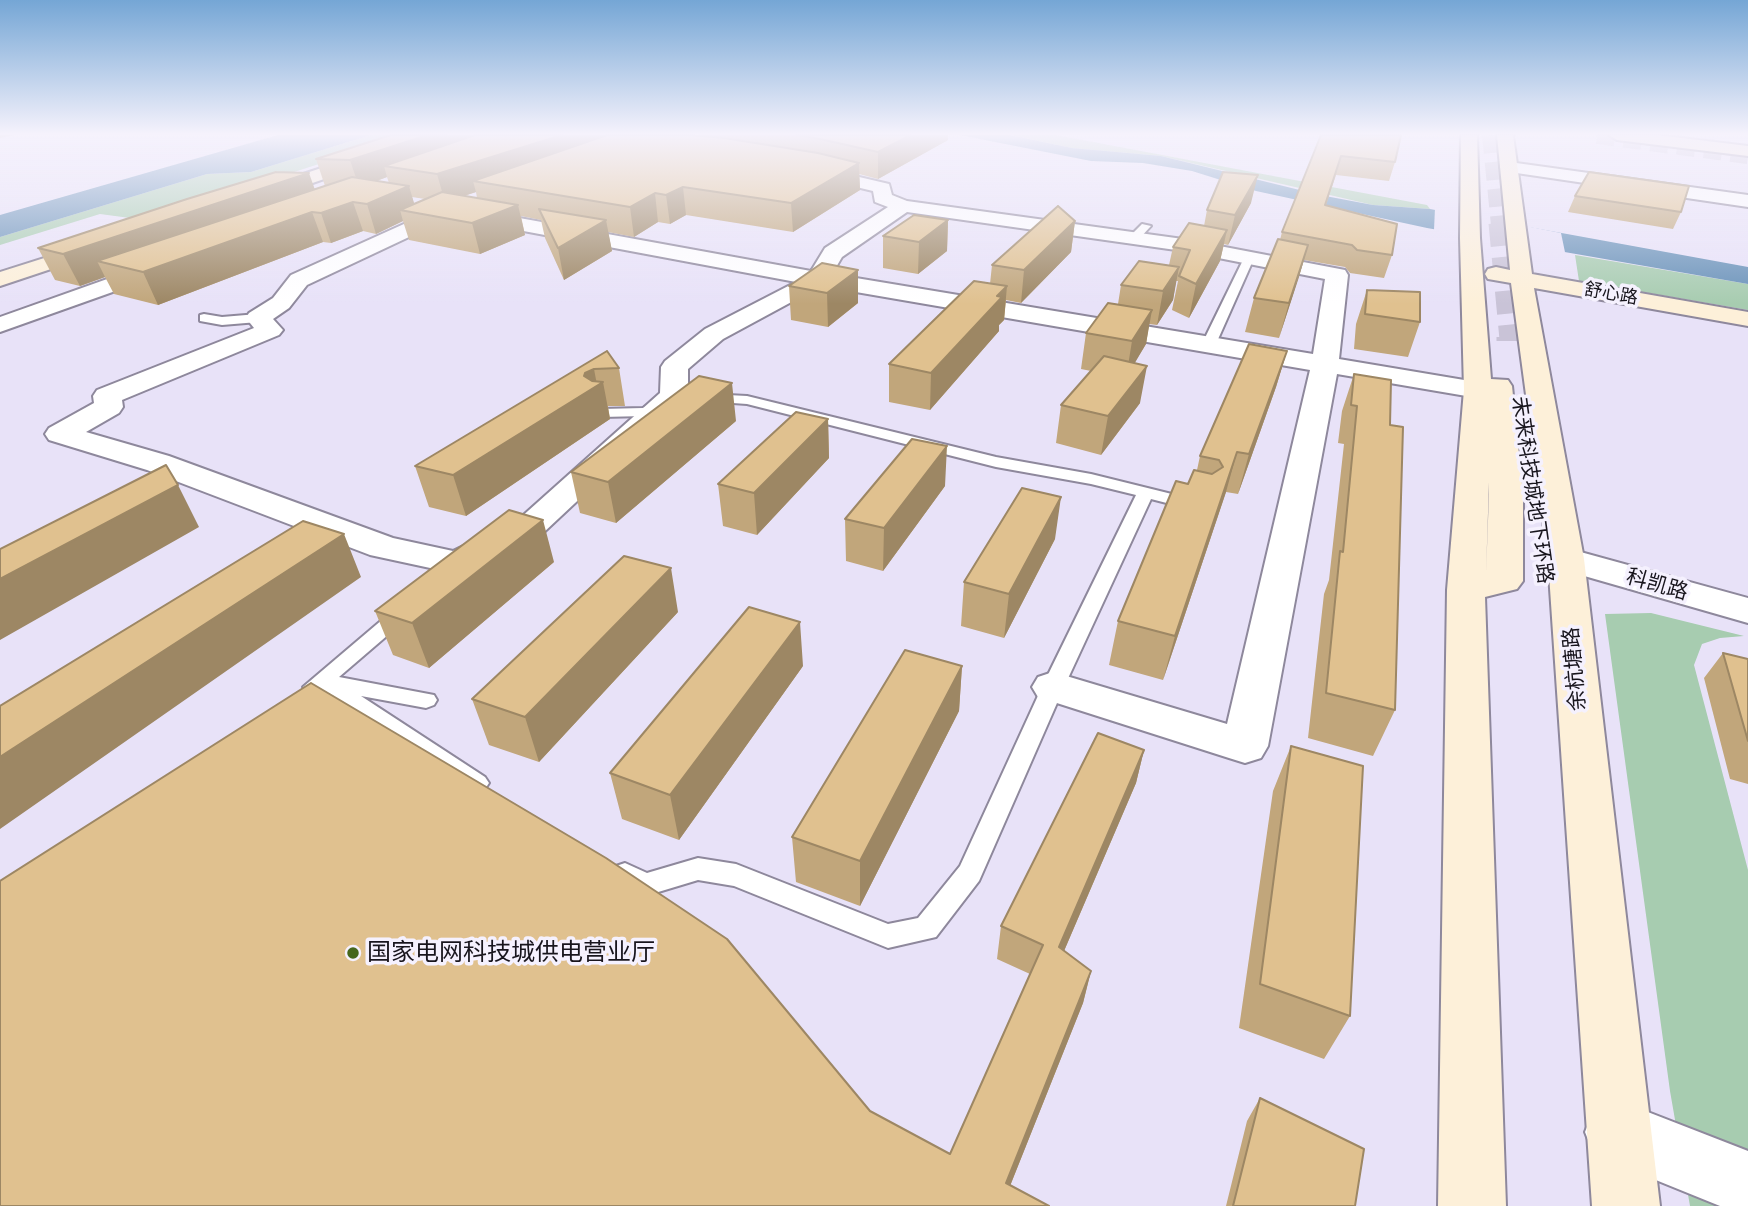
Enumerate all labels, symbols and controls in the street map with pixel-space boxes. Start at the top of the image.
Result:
street label: 舒心路 [1583,279,1639,309]
street label: 未来科技城地下环路 [1506,395,1558,585]
street label: 科凯路 [1623,564,1691,606]
street label: 余杭塘路 [1559,626,1591,712]
place label: 国家电网科技城供电营业厅 [367,939,655,967]
marker: 国家电网科技城供电营业厅 [345,945,361,961]

